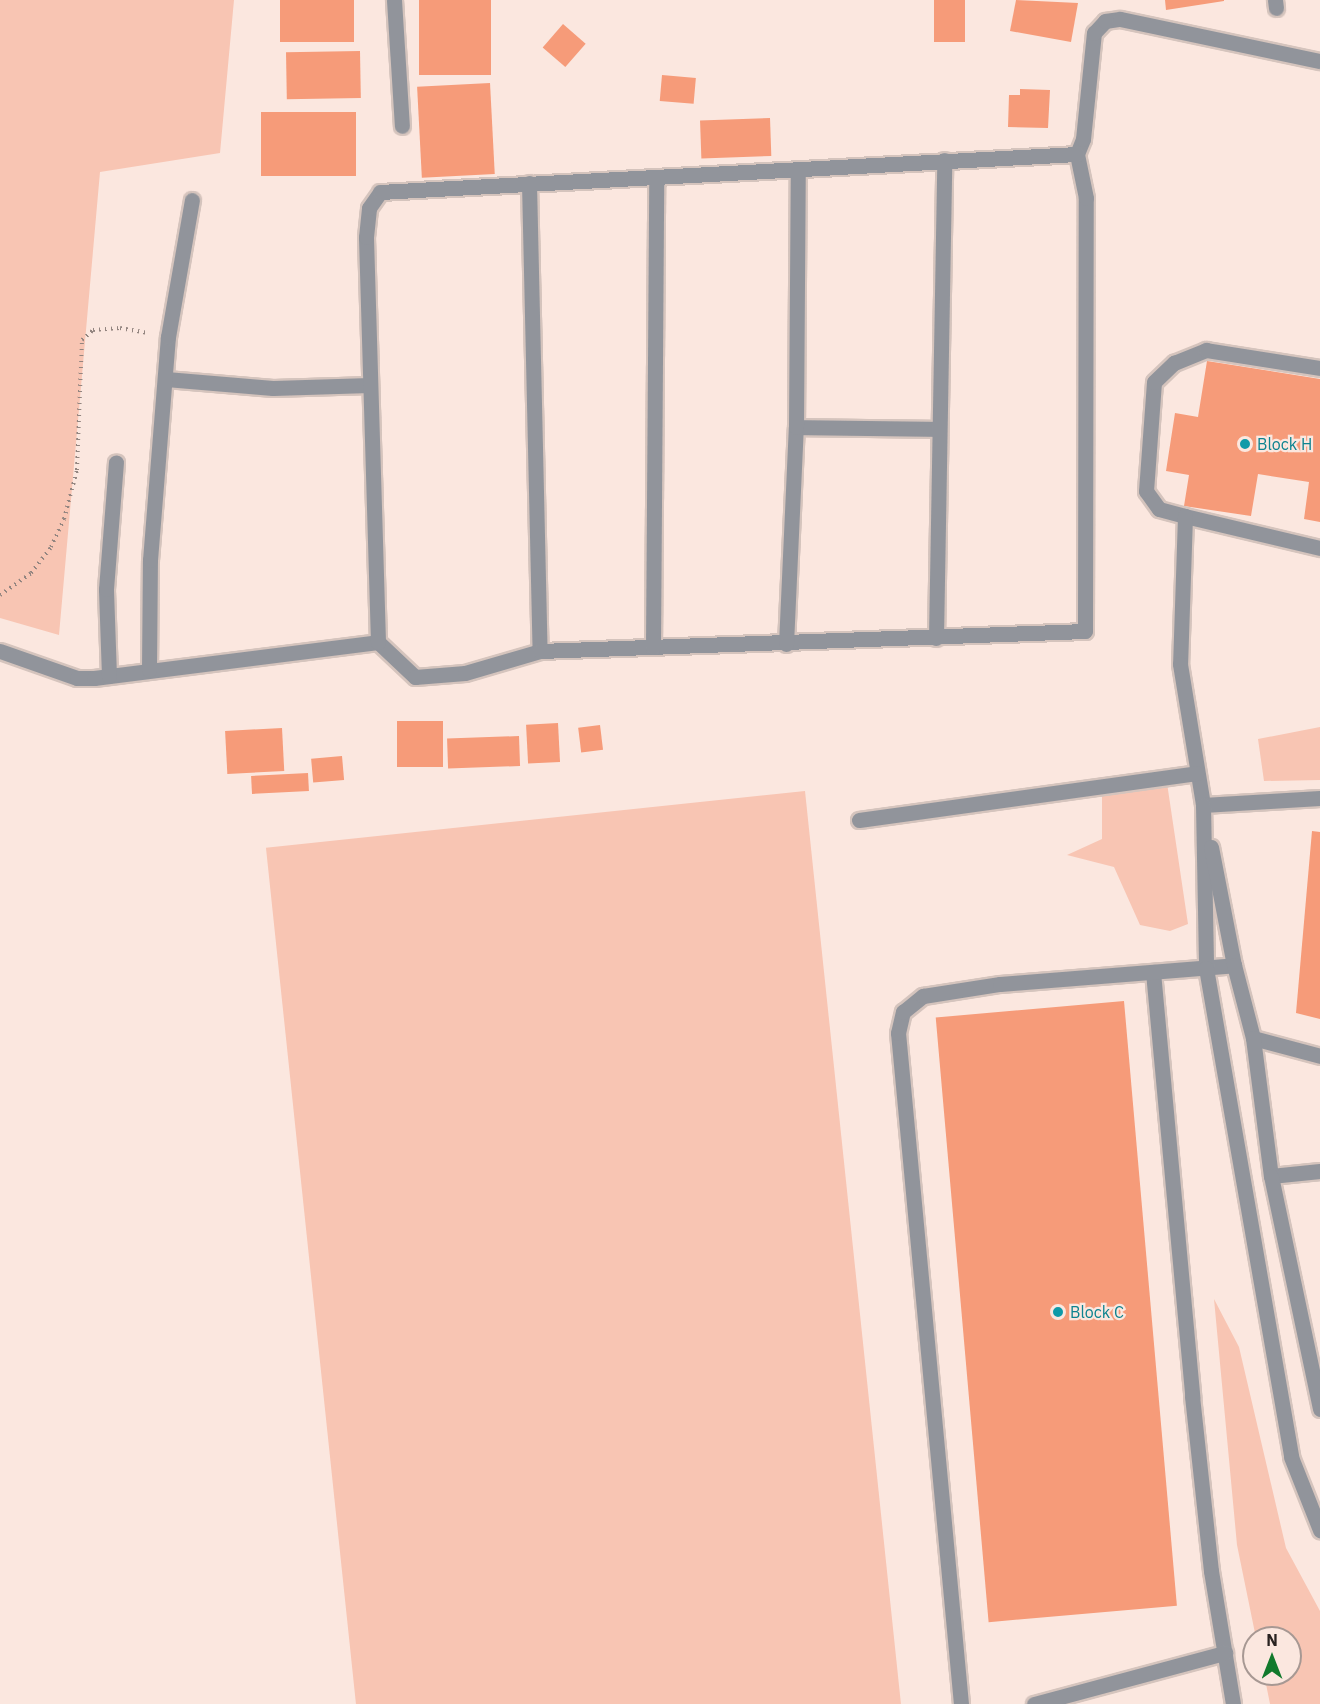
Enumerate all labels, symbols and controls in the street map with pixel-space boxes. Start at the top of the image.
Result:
place label: Block H [1257,434,1312,454]
marker: Block H [1238,437,1252,451]
place label: Block C [1070,1302,1124,1322]
marker: Block C [1051,1305,1065,1319]
north arrow [1242,1626,1302,1686]
text: N [1266,1630,1278,1650]

